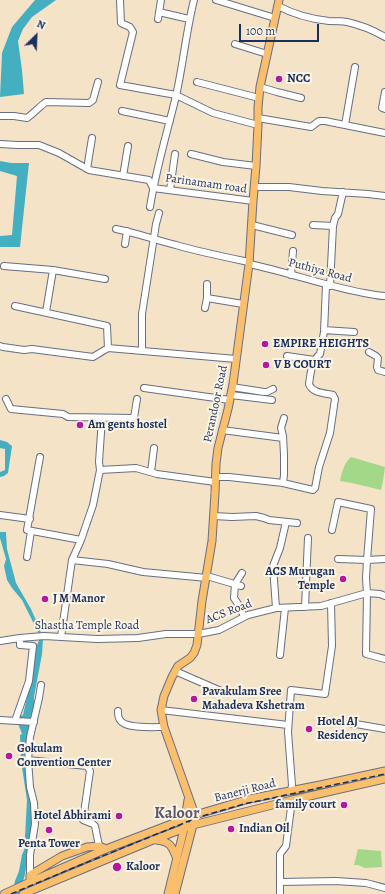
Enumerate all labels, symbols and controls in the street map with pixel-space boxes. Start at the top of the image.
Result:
north arrow [16,16,56,56]
text: N [34,16,48,33]
scale bar [241,16,321,42]
text: 100 m [246,23,275,39]
place label: NCC [287,72,310,86]
marker: NCC [274,74,284,84]
street label: Parinamam road [164,171,248,197]
street label: Puthiya Road [287,256,353,286]
place label: EMPIRE HEIGHTS [273,337,369,351]
marker: EMPIRE HEIGHTS [260,339,270,349]
place label: V B COURT [274,358,331,372]
marker: V B COURT [261,360,271,370]
street label: Perandoor Road [201,364,231,444]
place label: Am gents hostel [88,418,167,432]
marker: Am gents hostel [75,420,85,430]
place label: ACS Murugan Temple [265,565,335,593]
marker: ACS Murugan Temple [338,574,348,584]
place label: J M Manor [53,592,105,606]
marker: J M Manor [40,594,50,604]
street label: ACS Road [204,597,254,627]
street label: Shastha Temple Road [35,619,139,633]
place label: Pavakulam Sree Mahadeva Kshetram [202,685,305,713]
marker: Pavakulam Sree Mahadeva Kshetram [189,694,199,704]
place label: Hotel AJ Residency [317,715,368,743]
marker: Hotel AJ Residency [304,724,314,734]
place label: Gokulam Convention Center [17,742,111,770]
marker: Gokulam Convention Center [4,751,14,761]
street label: Banerji Road [213,776,277,806]
place label: family court [275,798,336,812]
marker: family court [339,800,349,810]
district label: Kaloor [154,804,200,824]
place label: Hotel Abhirami [34,809,111,823]
marker: Hotel Abhirami [114,811,124,821]
place label: Indian Oil [239,822,289,836]
marker: Indian Oil [226,824,236,834]
marker: Penta Tower [44,825,54,835]
place label: Penta Tower [18,837,80,851]
place label: Kaloor [126,860,160,874]
marker: Kaloor [111,861,123,873]

